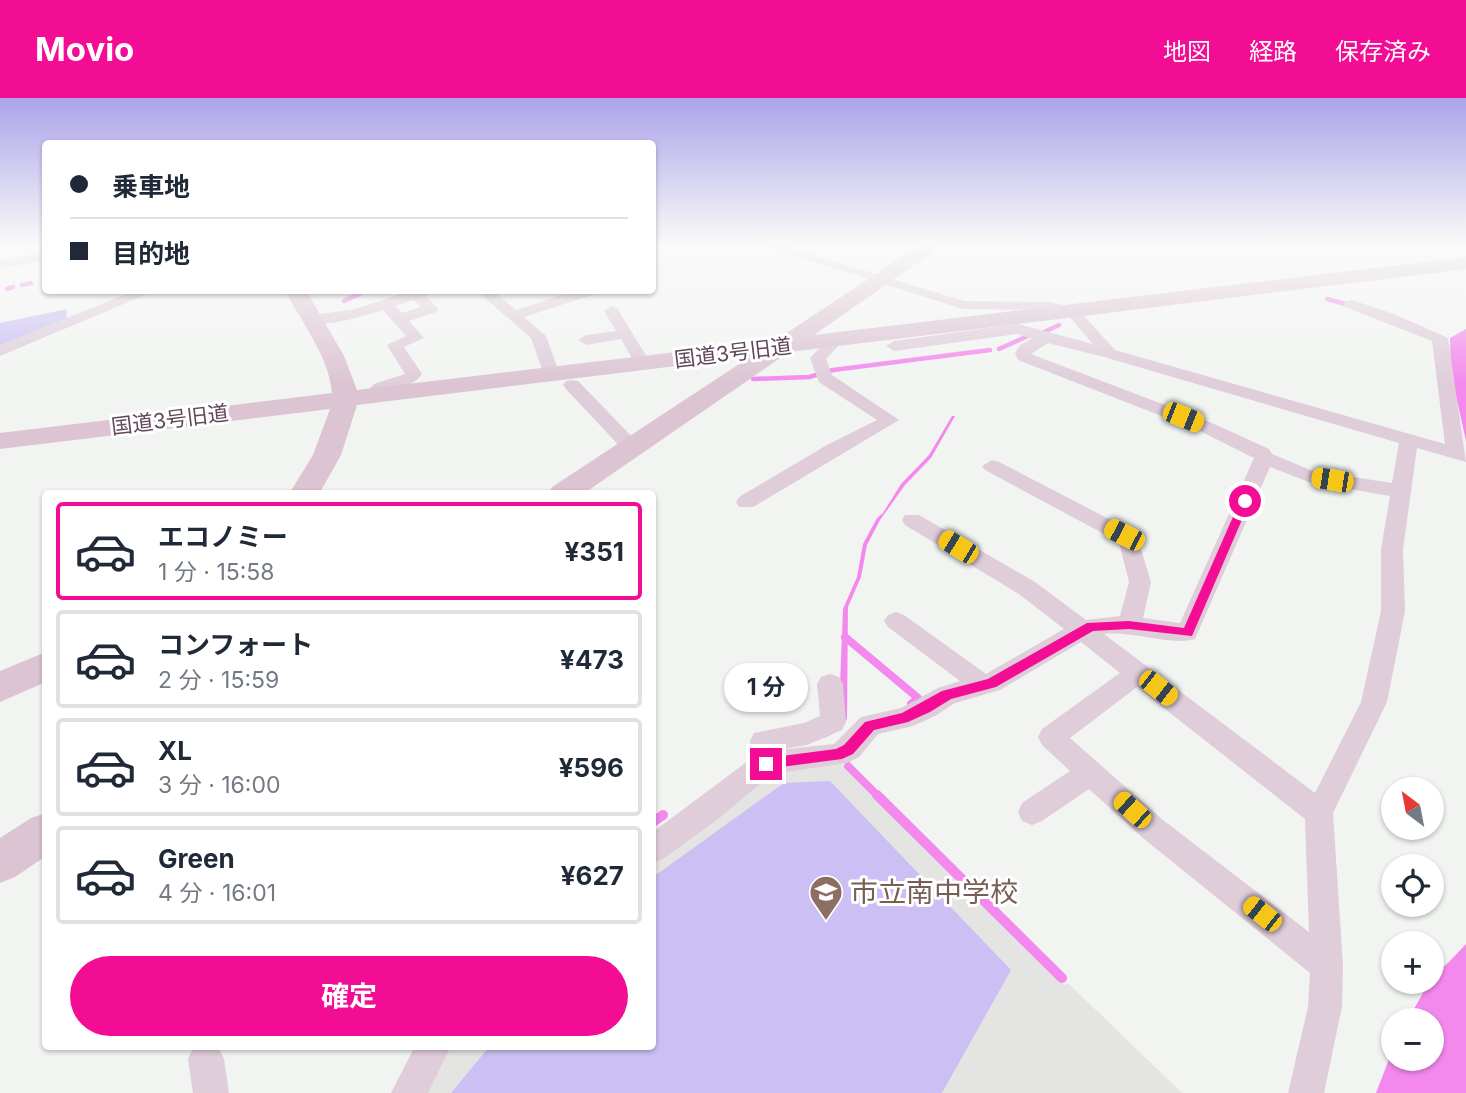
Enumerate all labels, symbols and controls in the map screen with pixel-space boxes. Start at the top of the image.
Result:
text: Movio [35,29,134,69]
text: 地図 [1163,37,1211,66]
text: 経路 [1249,37,1297,66]
text: 保存済み [1335,37,1431,66]
text: 乗車地 [112,171,190,202]
text: 目的地 [112,238,190,269]
street label: 国道3号旧道 [673,333,793,372]
car [1160,399,1207,435]
street label: 国道3号旧道 [110,400,230,439]
car [1310,466,1355,494]
route start [1229,485,1261,517]
car [1101,516,1148,554]
icon: car [74,520,137,583]
text: エコノミー [158,521,288,552]
car [935,527,982,567]
text: ¥351 [565,536,624,567]
text: 1 分 · 15:58 [158,558,275,586]
icon: car [74,628,137,691]
text: コンフォート [158,629,313,660]
text: ¥473 [560,644,624,675]
callout: 1 分 [724,662,808,712]
text: 2 分 · 15:59 [158,666,279,694]
car [1135,667,1182,709]
text: 1 分 [747,673,785,701]
text: XL [158,735,192,766]
icon: car [74,736,137,799]
route end [750,748,782,780]
text: ¥596 [559,752,624,783]
text: 3 分 · 16:00 [158,771,281,799]
north arrow [1381,777,1444,840]
map controls [1381,777,1444,1071]
car [1110,788,1155,832]
text: Green [158,843,235,874]
icon: car [74,844,137,907]
button: locate [1381,854,1444,917]
text: ¥627 [561,860,624,891]
school or university icon: 市立南中学校 [807,873,845,922]
place label: 市立南中学校 [850,875,1018,909]
text: 4 分 · 16:01 [158,879,276,907]
car [1239,893,1286,935]
button: + [1381,931,1444,994]
button: 確定 [70,956,628,1036]
button: − [1381,1008,1444,1071]

